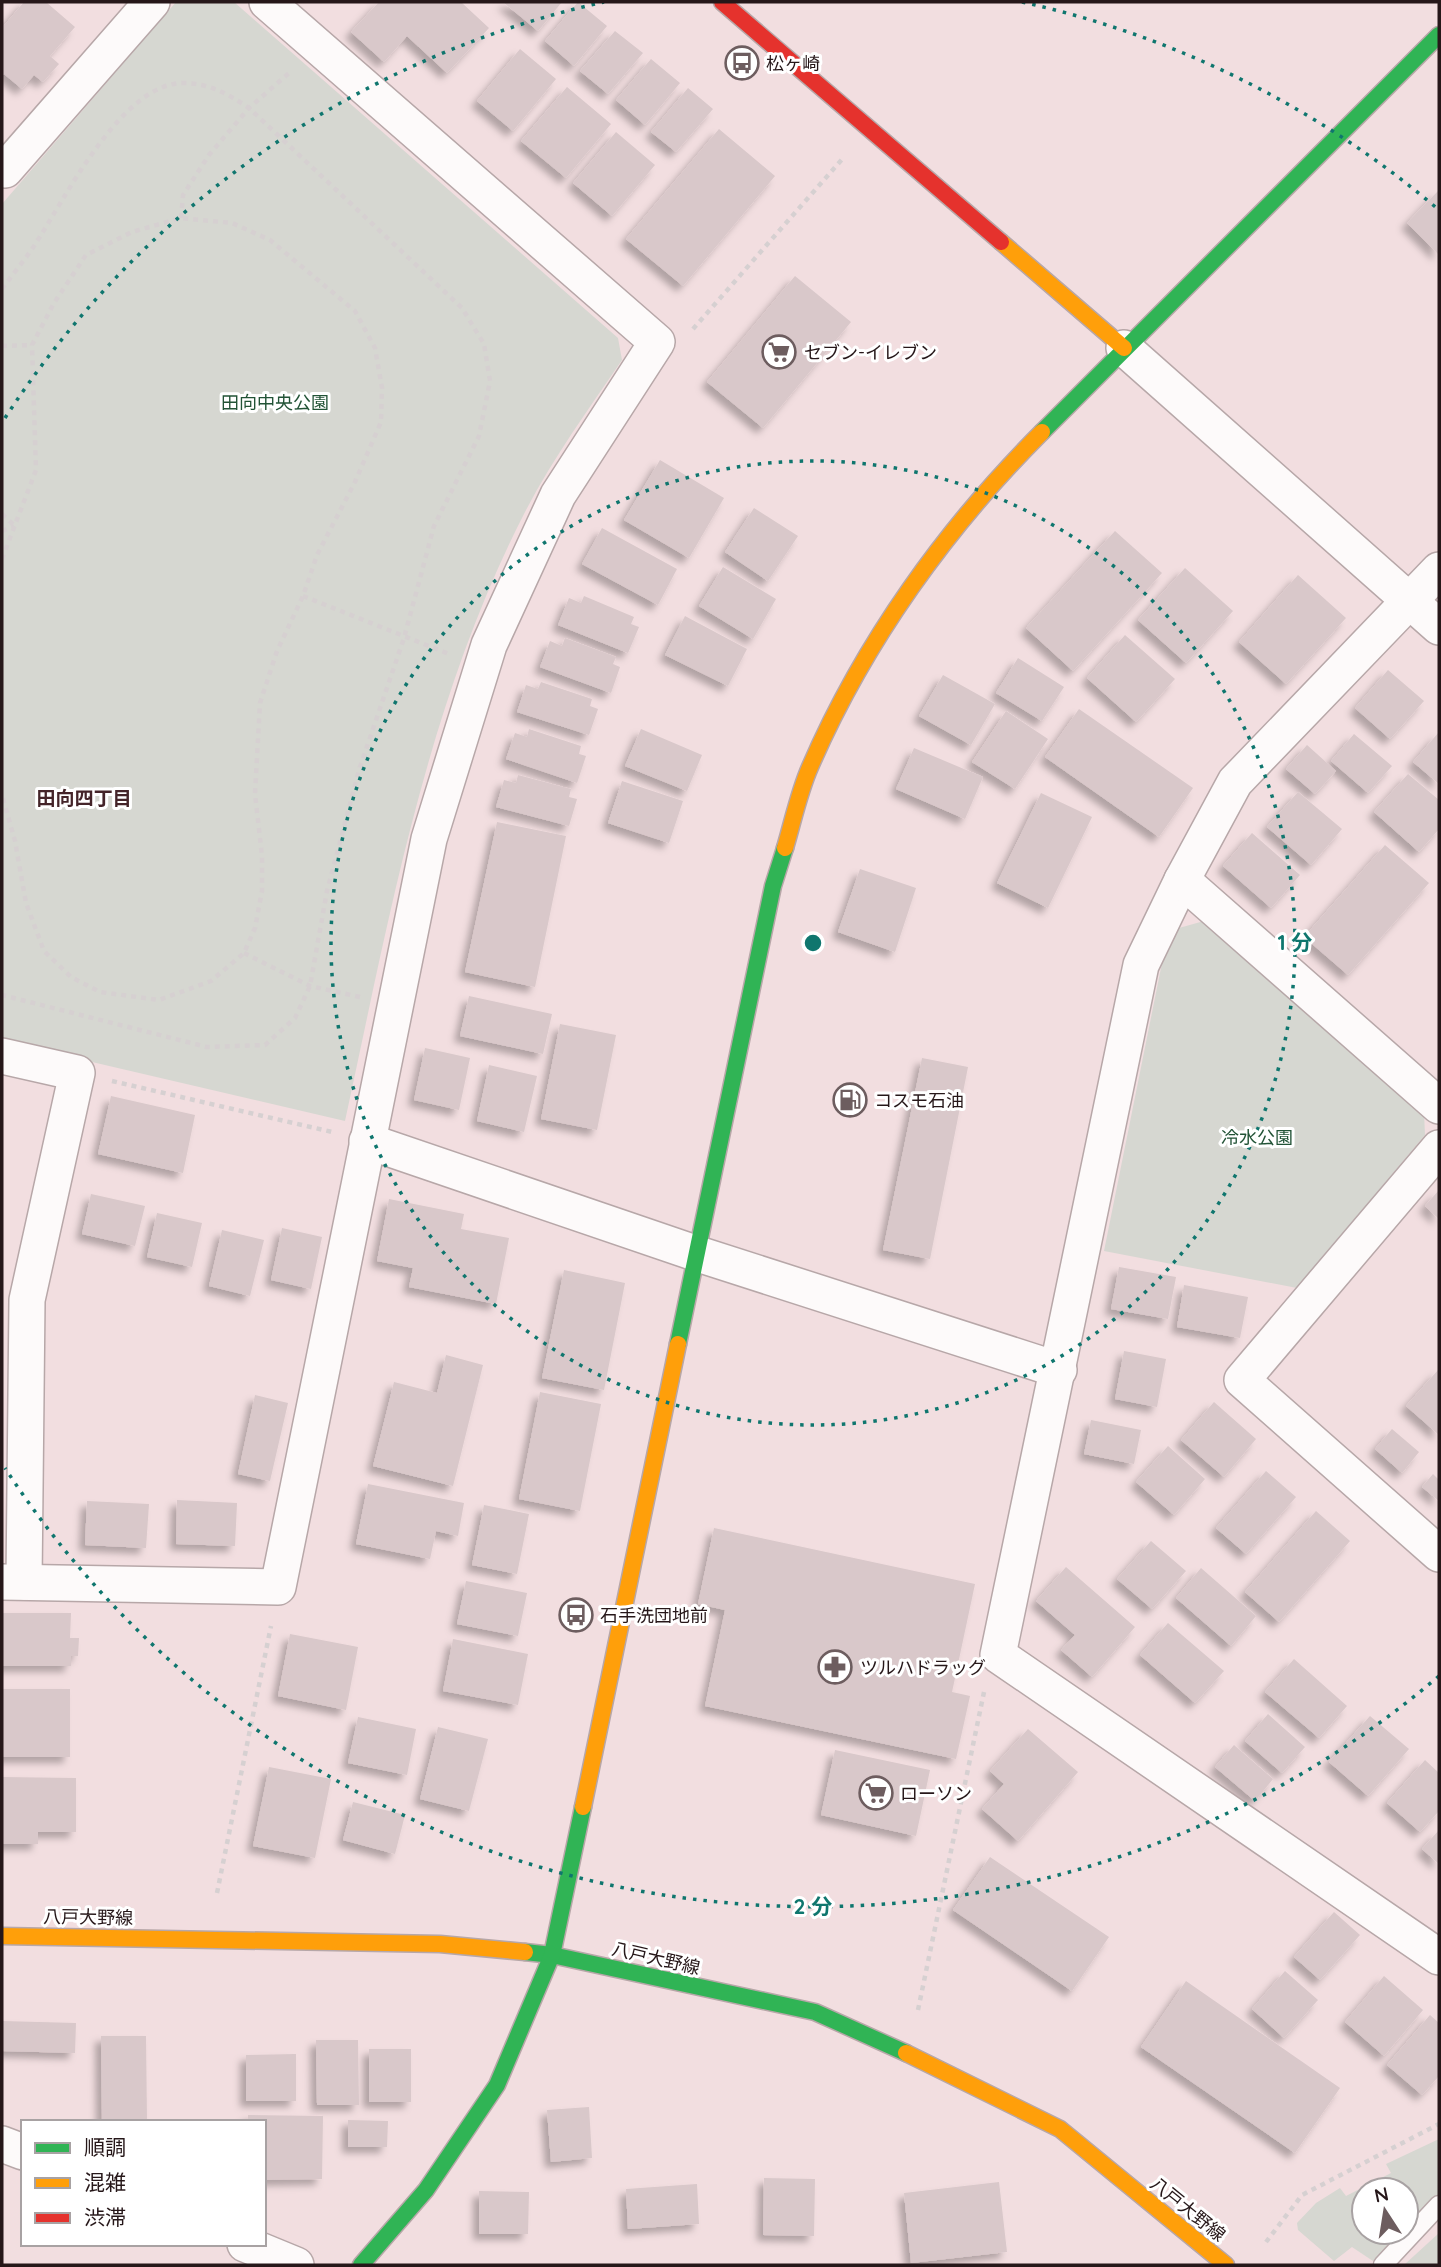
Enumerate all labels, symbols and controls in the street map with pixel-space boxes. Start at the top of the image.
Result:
bus stop icon: 松ヶ崎 [723,44,761,82]
place label: 松ヶ崎 [766,52,820,75]
supermarket icon: セブン-イレブン [760,333,798,371]
place label: セブン-イレブン [804,341,937,364]
park label: 田向中央公園 [221,391,329,414]
district label: 田向四丁目 [36,786,132,810]
text: 1 分 [1277,929,1313,955]
centre of rings [801,931,825,955]
fuel station icon: コスモ石油 [831,1081,869,1119]
place label: コスモ石油 [874,1089,964,1112]
park label: 冷水公園 [1221,1126,1293,1149]
bus stop icon: 石手洗団地前 [557,1596,595,1634]
place label: 石手洗団地前 [600,1604,708,1627]
pharmacy icon: ツルハドラッグ [816,1648,854,1686]
place label: ツルハドラッグ [860,1656,986,1679]
supermarket icon: ローソン [857,1774,895,1812]
place label: ローソン [900,1782,972,1805]
text: 2 分 [794,1893,832,1919]
street label: 八戸大野線 [43,1905,133,1929]
street label: 八戸大野線 [610,1937,702,1979]
legend [21,2120,266,2246]
text: 順調 [84,2134,126,2160]
text: 混雑 [84,2169,126,2195]
street label: 八戸大野線 [1146,2172,1230,2246]
north arrow [1350,2176,1420,2246]
text: N [1372,2181,1391,2208]
text: 渋滞 [84,2204,126,2230]

